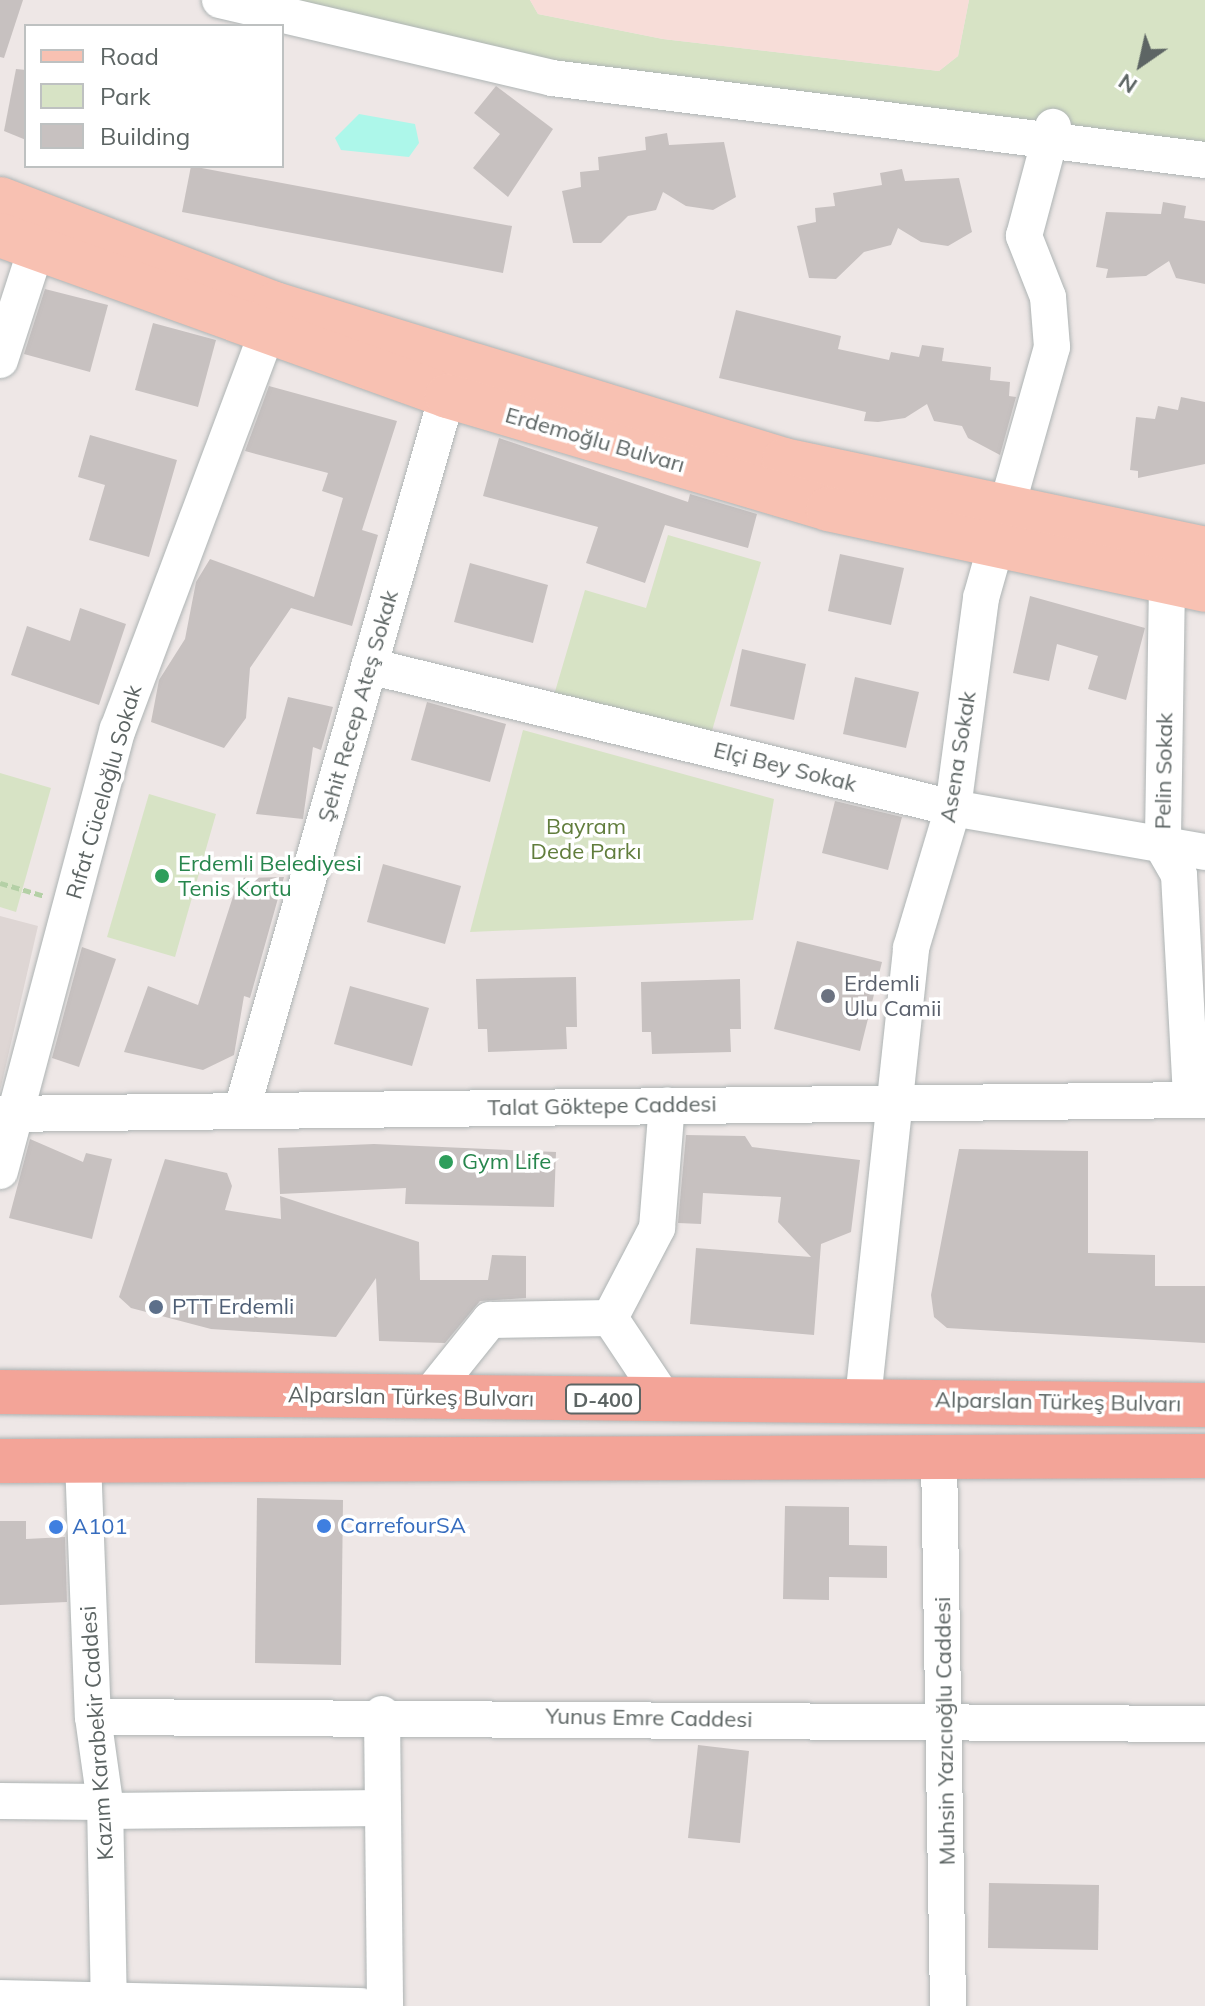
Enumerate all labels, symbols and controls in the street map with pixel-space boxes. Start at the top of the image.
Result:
legend [24,24,284,168]
north arrow [1101,24,1181,104]
text: Road [100,41,159,71]
text: N [1113,68,1142,100]
text: Park [100,81,151,111]
text: Building [100,121,190,151]
street label: Erdemoğlu Bulvarı [502,402,688,478]
street label: Şehit Recep Ateş Sokak [312,587,404,825]
street label: Rıfat Cüceloğlu Sokak [61,682,147,902]
street label: Asena Sokak [935,689,981,825]
street label: Pelin Sokak [1150,712,1178,830]
street label: Elçi Bey Sokak [711,736,859,798]
park label: Bayram Dede Parkı [531,813,641,864]
place label: Erdemli Belediyesi Tenis Kortu [178,850,362,902]
marker: Erdemli Belediyesi Tenis Kortu [153,867,171,885]
place label: Erdemli Ulu Camii [844,970,941,1022]
marker: Erdemli Ulu Camii [819,987,837,1005]
street label: Talat Göktepe Caddesi [487,1091,717,1121]
place label: Gym Life [462,1149,551,1175]
marker: Gym Life [437,1153,455,1171]
place label: PTT Erdemli [172,1294,294,1320]
marker: PTT Erdemli [147,1298,165,1316]
street label: Alparslan Türkeş Bulvarı [288,1382,534,1412]
road number: D-400 [565,1383,641,1415]
street label: Alparslan Türkeş Bulvarı [935,1387,1181,1417]
place label: CarrefourSA [340,1513,466,1539]
place label: A101 [72,1514,128,1540]
marker: CarrefourSA [315,1517,333,1535]
marker: A101 [47,1518,65,1536]
street label: Muhsin Yazıcıoğlu Caddesi [929,1596,961,1866]
street label: Kazım Karabekir Caddesi [75,1605,119,1861]
street label: Yunus Emre Caddesi [545,1703,753,1733]

